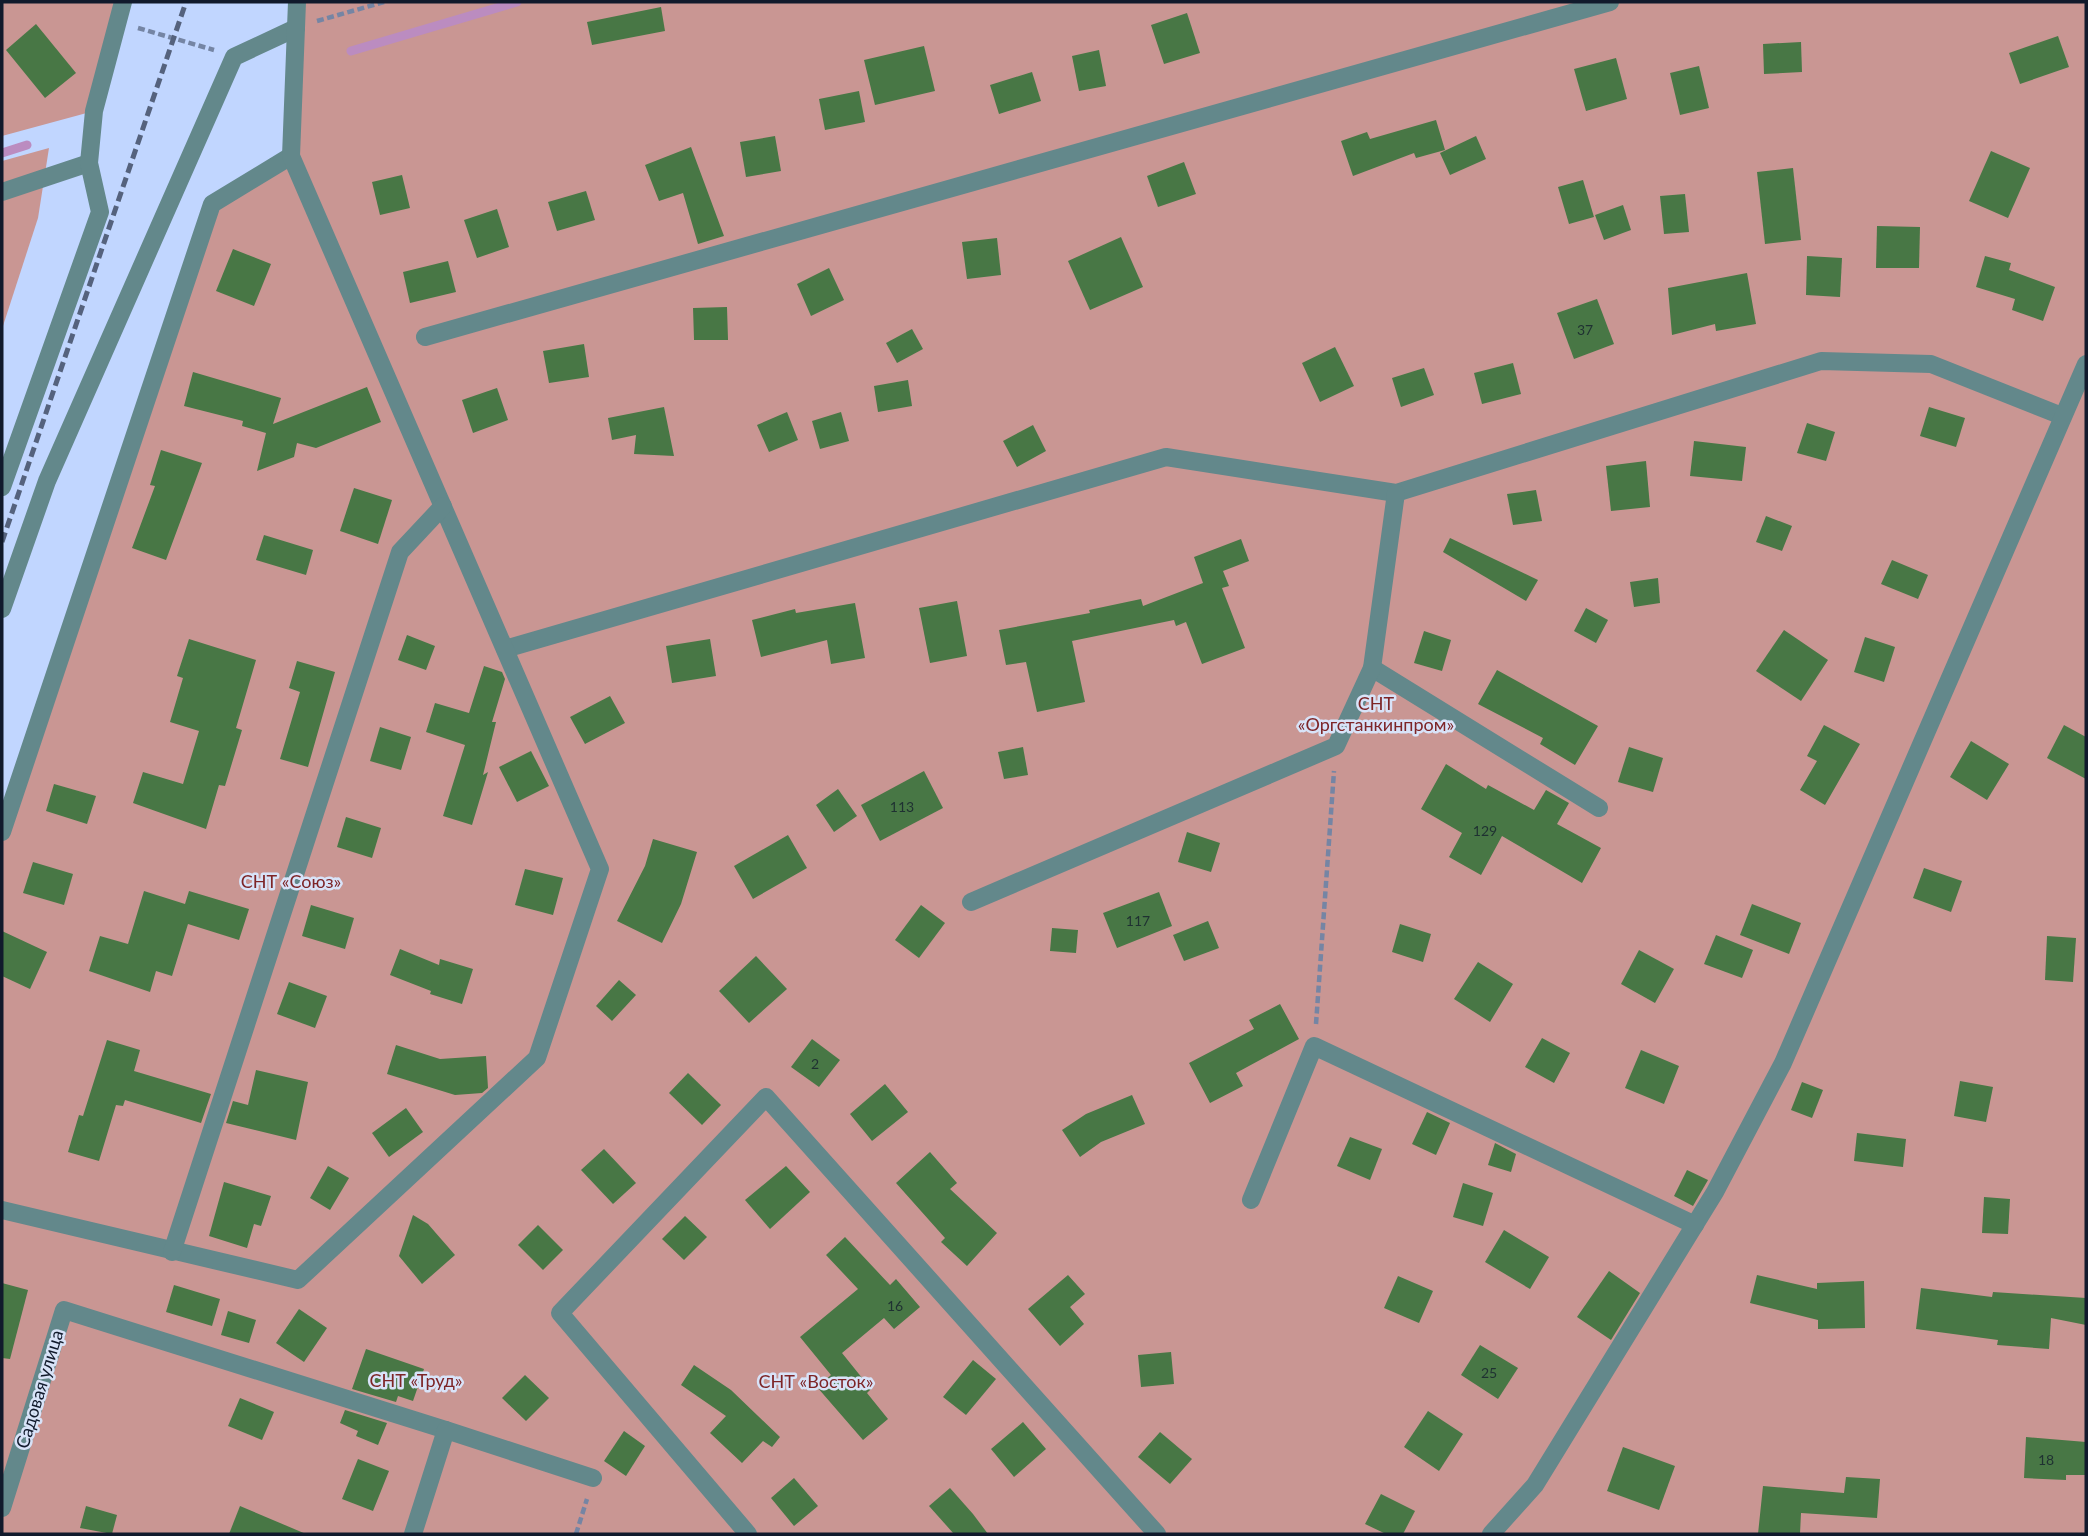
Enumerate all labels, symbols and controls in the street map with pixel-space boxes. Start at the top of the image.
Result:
house number: 37 [1577,321,1593,338]
park label: СНТ «Оргстанкинпром» [1298,692,1454,735]
house number: 113 [890,798,914,815]
house number: 129 [1473,822,1497,839]
park label: СНТ «Союз» [241,870,341,892]
house number: 117 [1126,912,1150,929]
house number: 2 [811,1055,819,1072]
house number: 16 [887,1297,903,1314]
street label: Садовая улица [11,1327,67,1451]
house number: 25 [1481,1364,1497,1381]
park label: СНТ «Труд» [369,1369,463,1391]
park label: СНТ «Восток» [758,1370,874,1392]
house number: 18 [2038,1451,2054,1468]

